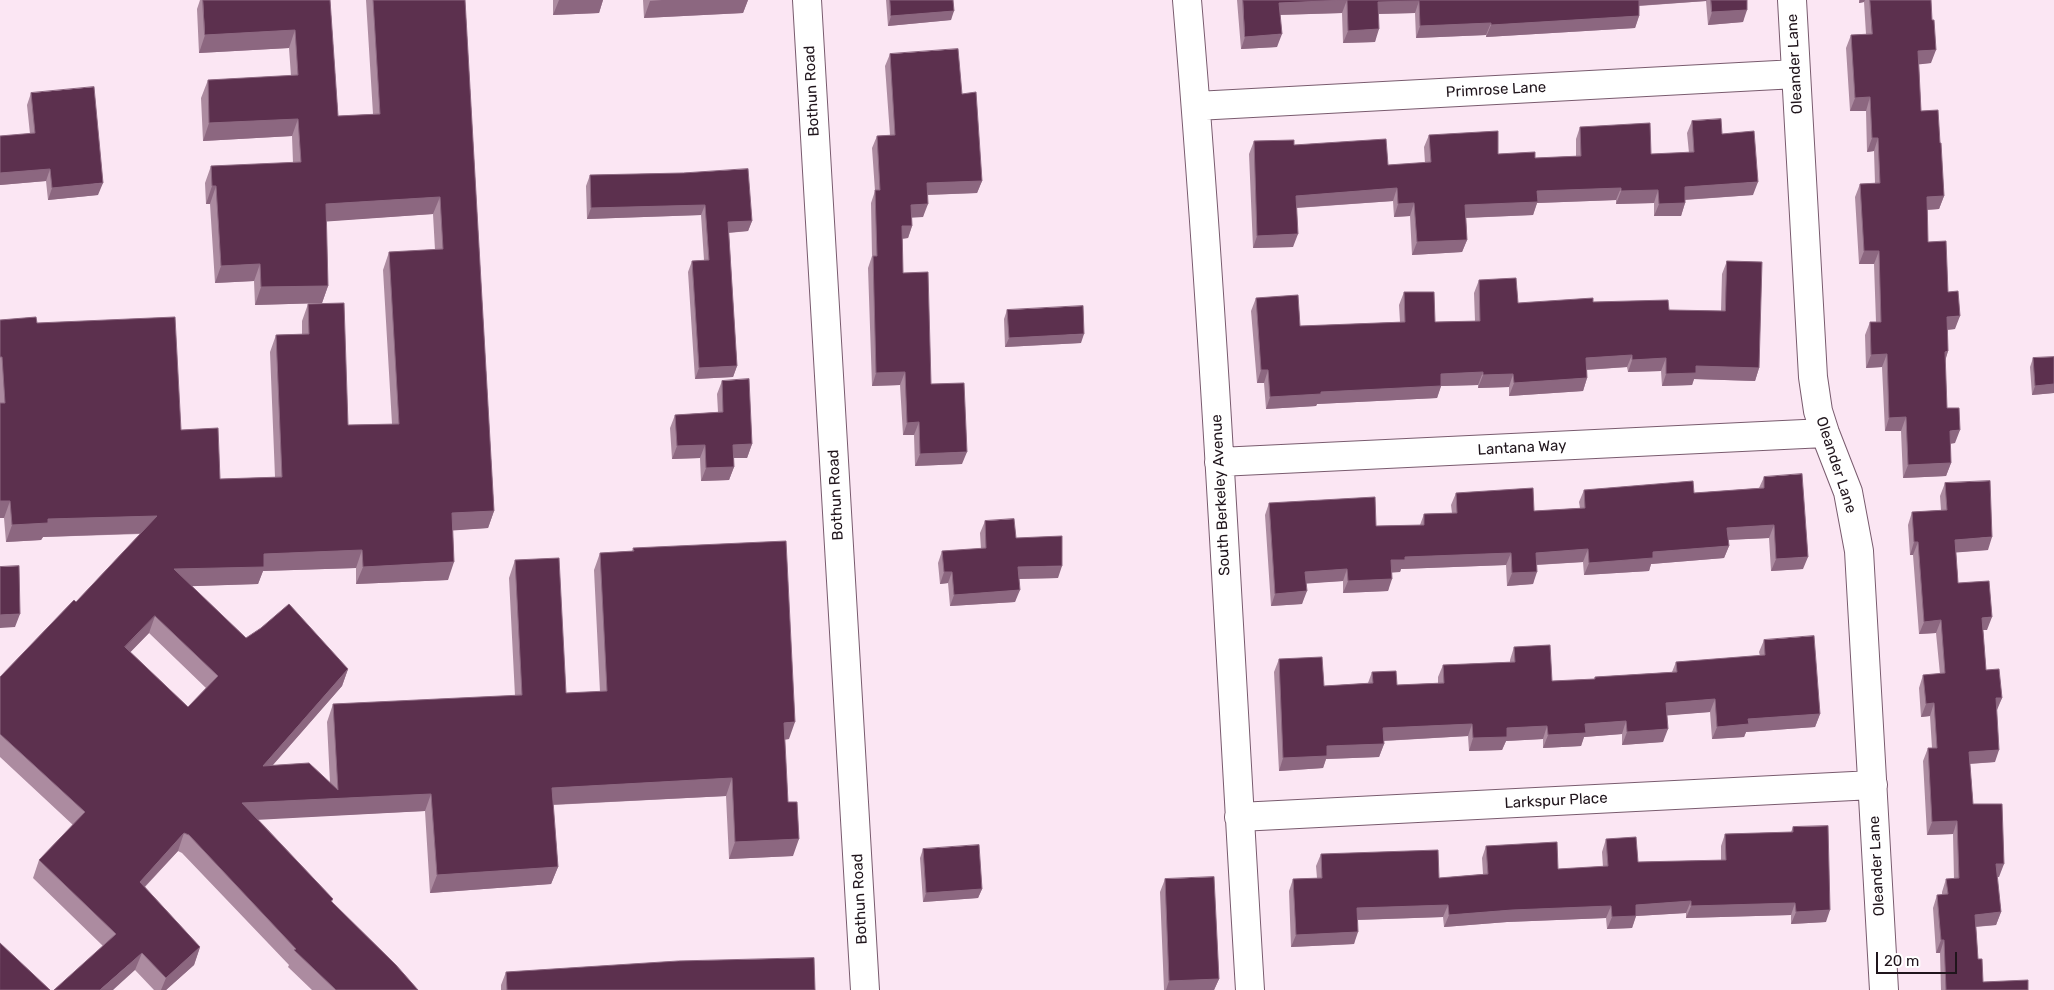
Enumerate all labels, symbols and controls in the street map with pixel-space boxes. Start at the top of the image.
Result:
street label: Oleander Lane [1783,13,1807,115]
street label: Bothun Road [801,45,823,137]
street label: Primrose Lane [1445,78,1547,102]
street label: South Berkeley Avenue [1208,414,1234,576]
street label: Oleander Lane [1812,414,1860,516]
street label: Lantana Way [1477,437,1567,459]
street label: Bothun Road [825,449,847,541]
street label: Larkspur Place [1504,789,1608,813]
street label: Oleander Lane [1865,815,1889,917]
street label: Bothun Road [849,853,871,945]
scale bar [1879,942,1960,974]
text: 20 m [1884,952,1919,970]

